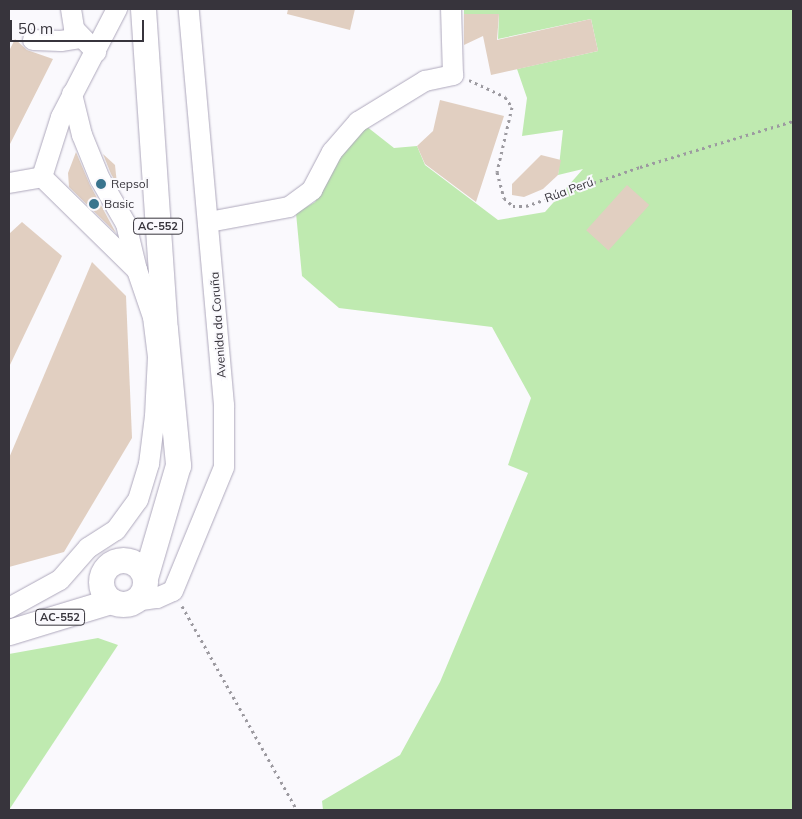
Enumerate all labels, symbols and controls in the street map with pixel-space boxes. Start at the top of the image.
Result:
scale bar [12,10,146,42]
text: 50 m [18,19,53,38]
street label: Rúa Perú [543,175,595,205]
place label: Repsol [111,177,149,191]
marker: Repsol [95,178,107,190]
place label: Basic [104,197,134,211]
marker: Basic [88,198,100,210]
road number: AC-552 [133,218,183,235]
street label: Avenida da Coruña [207,271,229,379]
road number: AC-552 [35,608,85,626]

